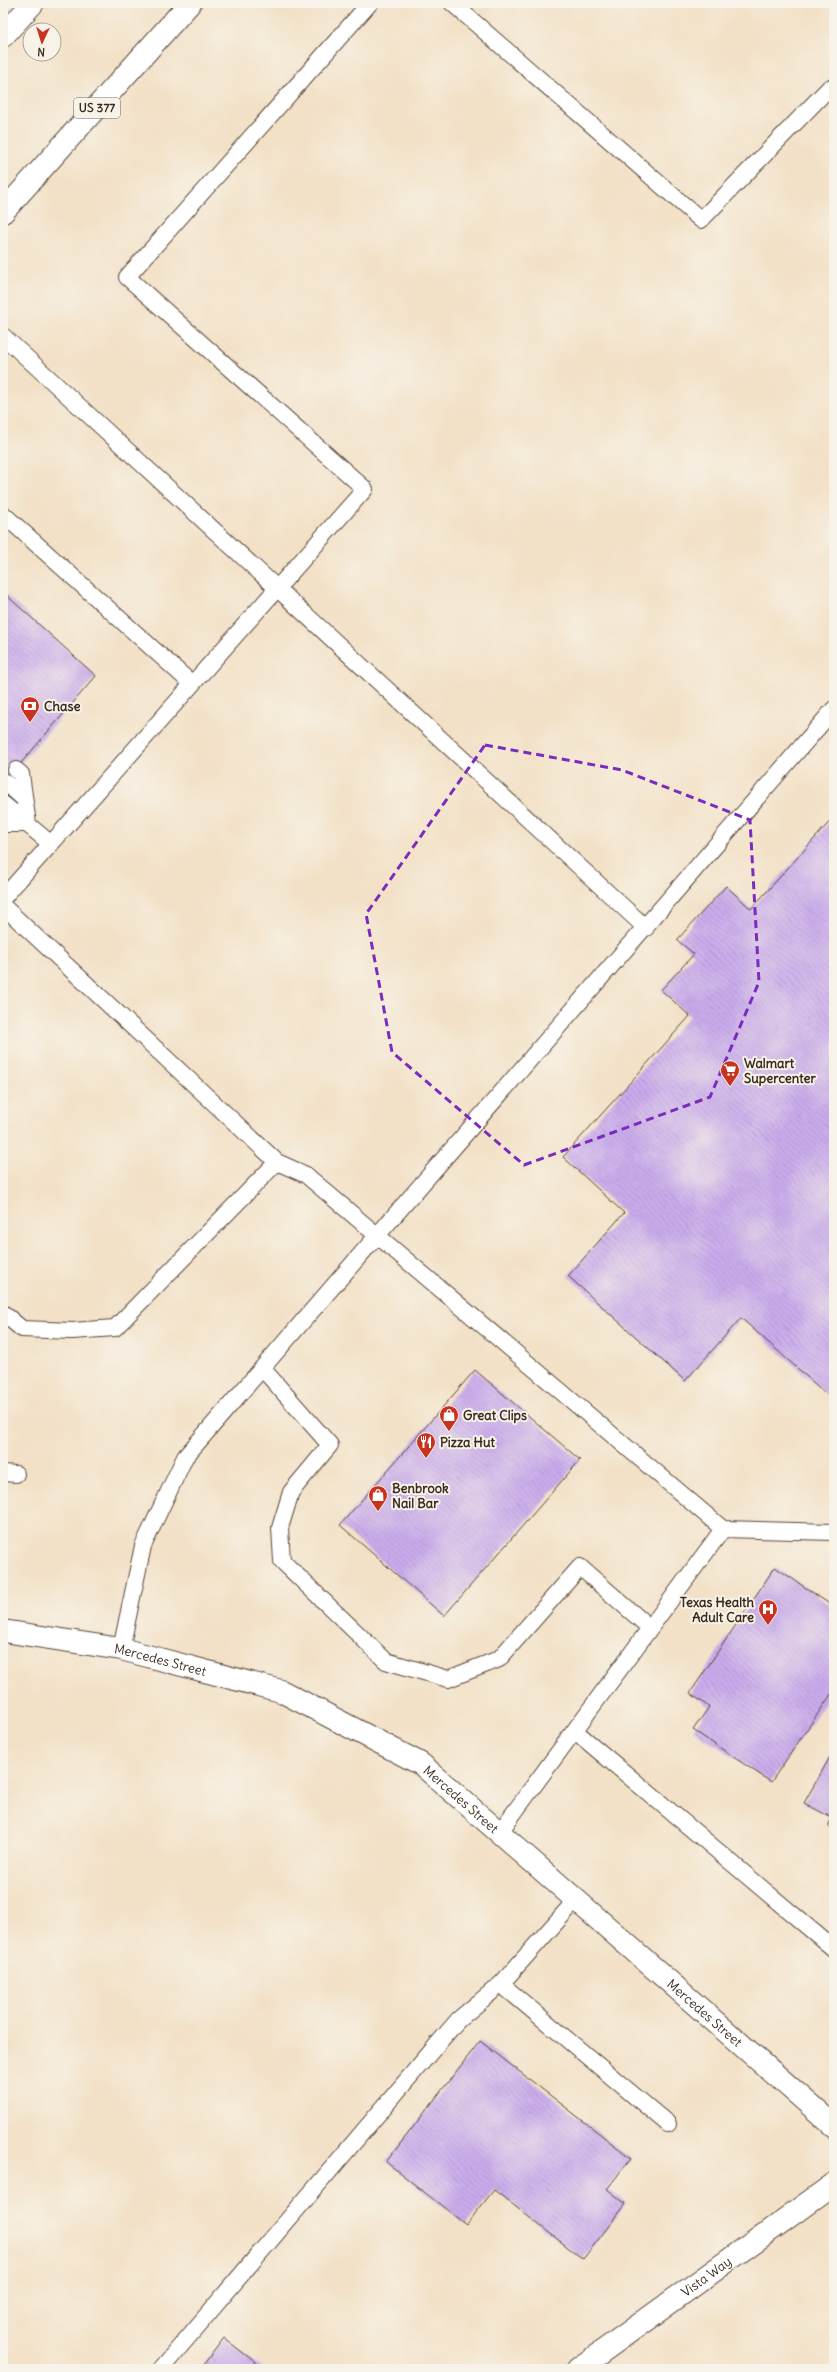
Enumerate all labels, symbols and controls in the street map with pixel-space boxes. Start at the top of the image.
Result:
north arrow [22,22,62,62]
text: N [37,45,46,59]
road number: US 377 [74,98,120,118]
bank icon: Chase [19,695,41,723]
place label: Chase [44,698,80,715]
place label: Walmart Supercenter [744,1055,816,1087]
supermarket icon: Walmart Supercenter [719,1059,741,1087]
shop icon: Great Clips [438,1404,460,1432]
place label: Great Clips [463,1407,527,1424]
restaurant icon: Pizza Hut [415,1431,437,1459]
place label: Pizza Hut [440,1434,496,1451]
place label: Benbrook Nail Bar [392,1480,449,1512]
shop icon: Benbrook Nail Bar [367,1484,389,1512]
place label: Texas Health Adult Care [680,1594,754,1626]
hospital icon: Texas Health Adult Care [757,1598,779,1626]
street label: Mercedes Street [113,1640,209,1680]
street label: Mercedes Street [420,1762,502,1837]
street label: Mercedes Street [663,1976,746,2051]
street label: Vista Way [678,2253,735,2301]

